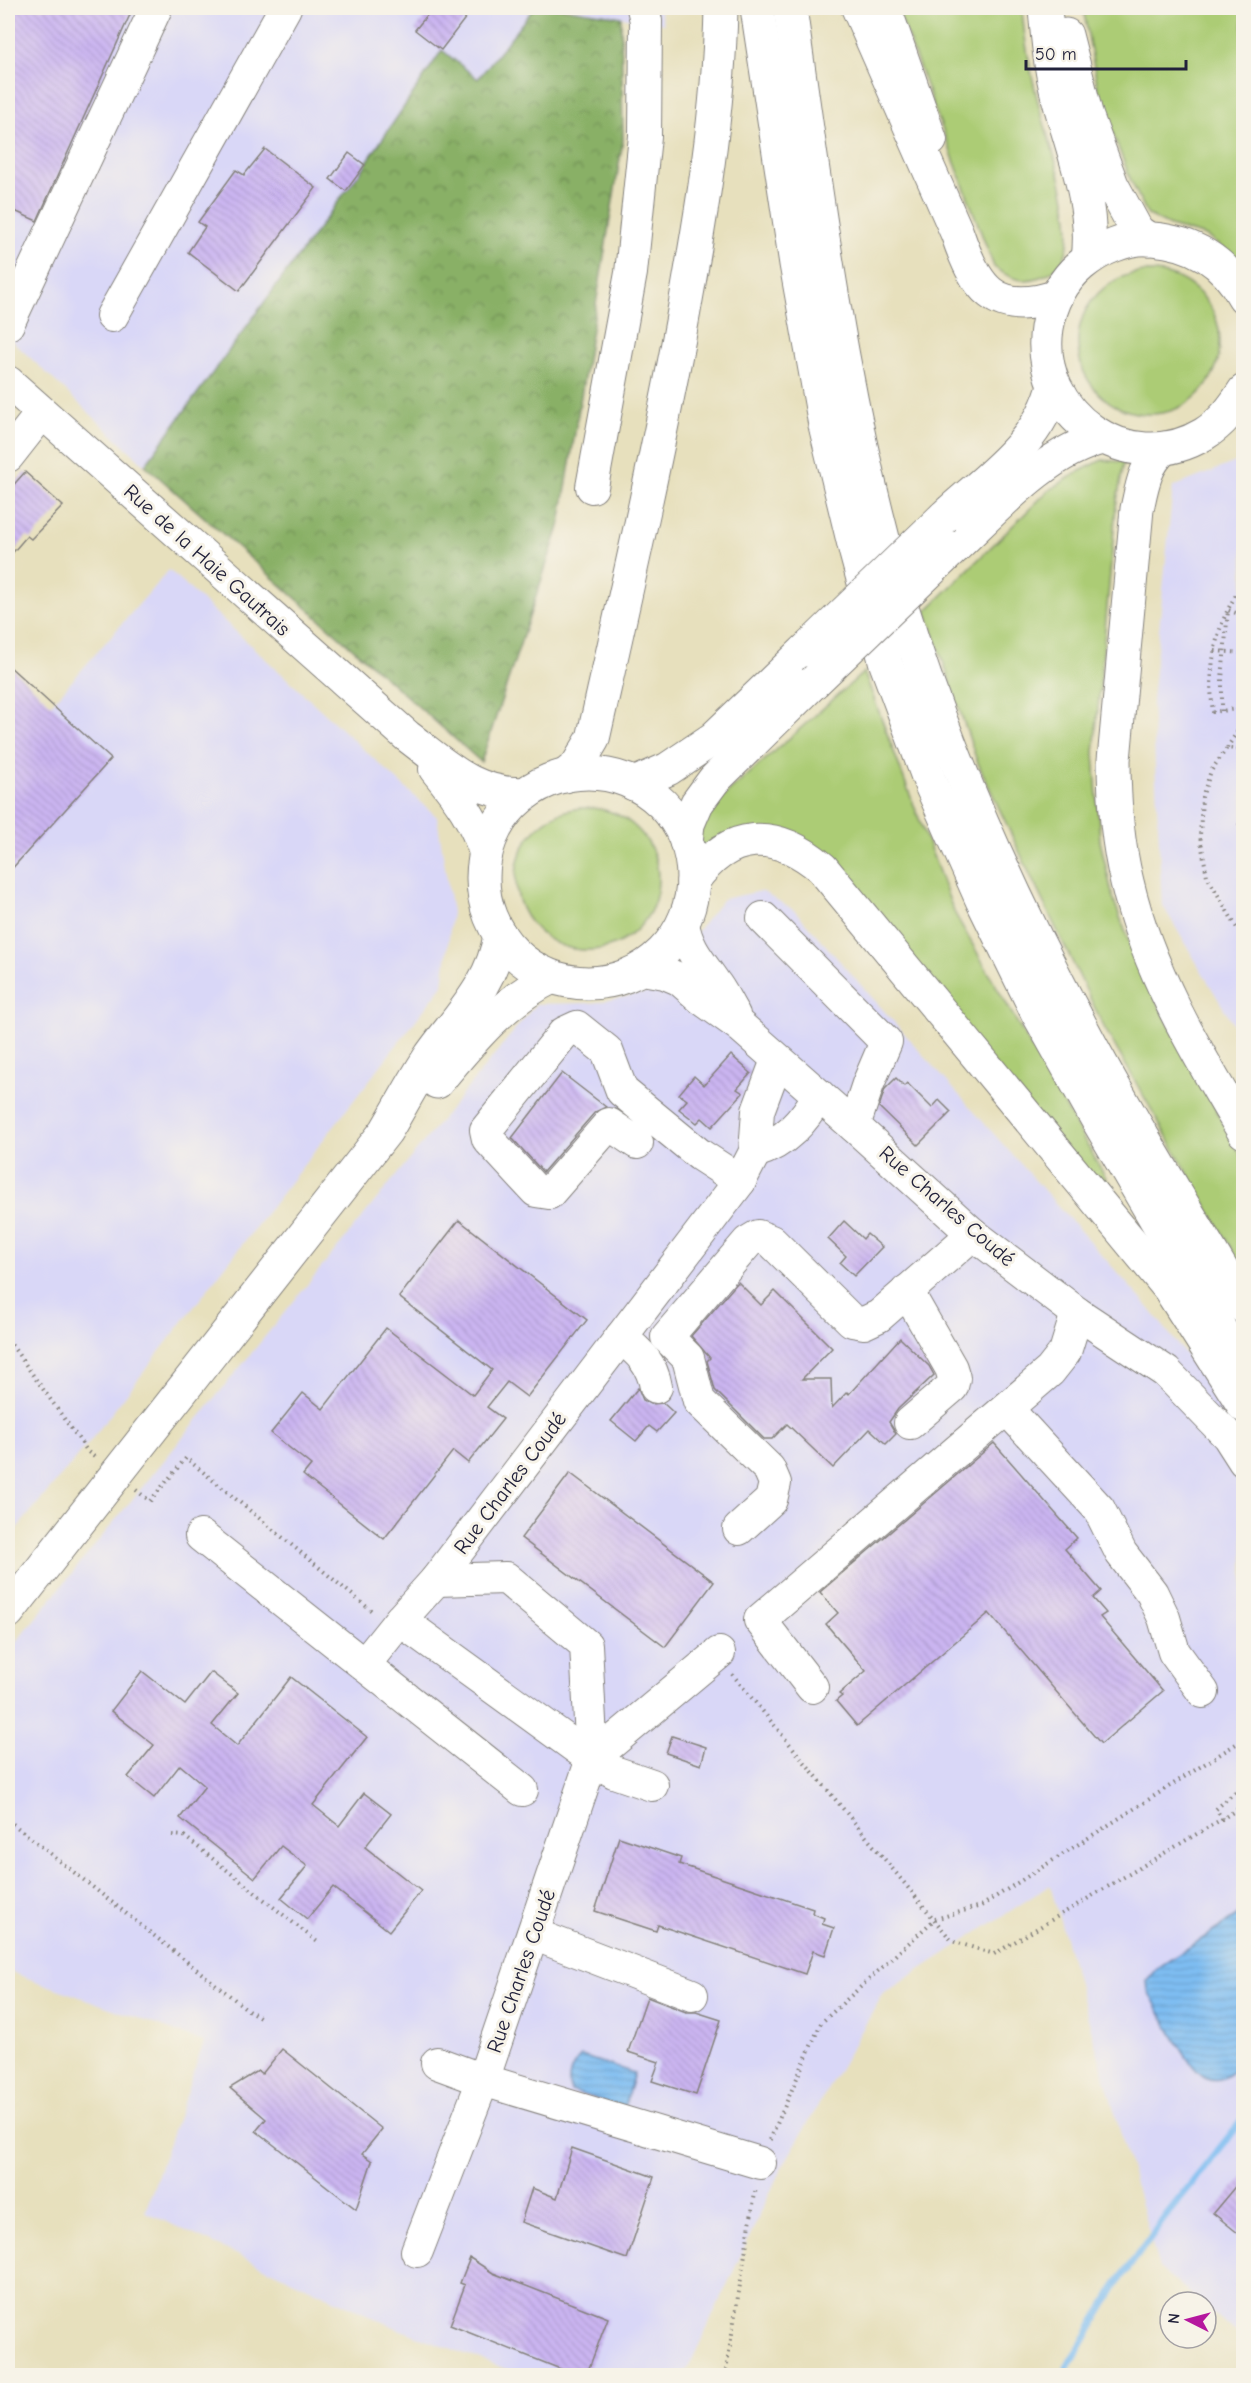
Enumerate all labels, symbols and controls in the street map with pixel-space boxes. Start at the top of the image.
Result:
scale bar [1026,33,1186,71]
text: 50 m [1035,44,1077,65]
street label: Rue de la Haie Gautrais [119,479,295,641]
street label: Rue Charles Coudé [874,1141,1020,1271]
street label: Rue Charles Coudé [449,1407,571,1559]
street label: Rue Charles Coudé [482,1886,560,2056]
north arrow [1158,2290,1218,2350]
text: N [1165,2312,1184,2325]

